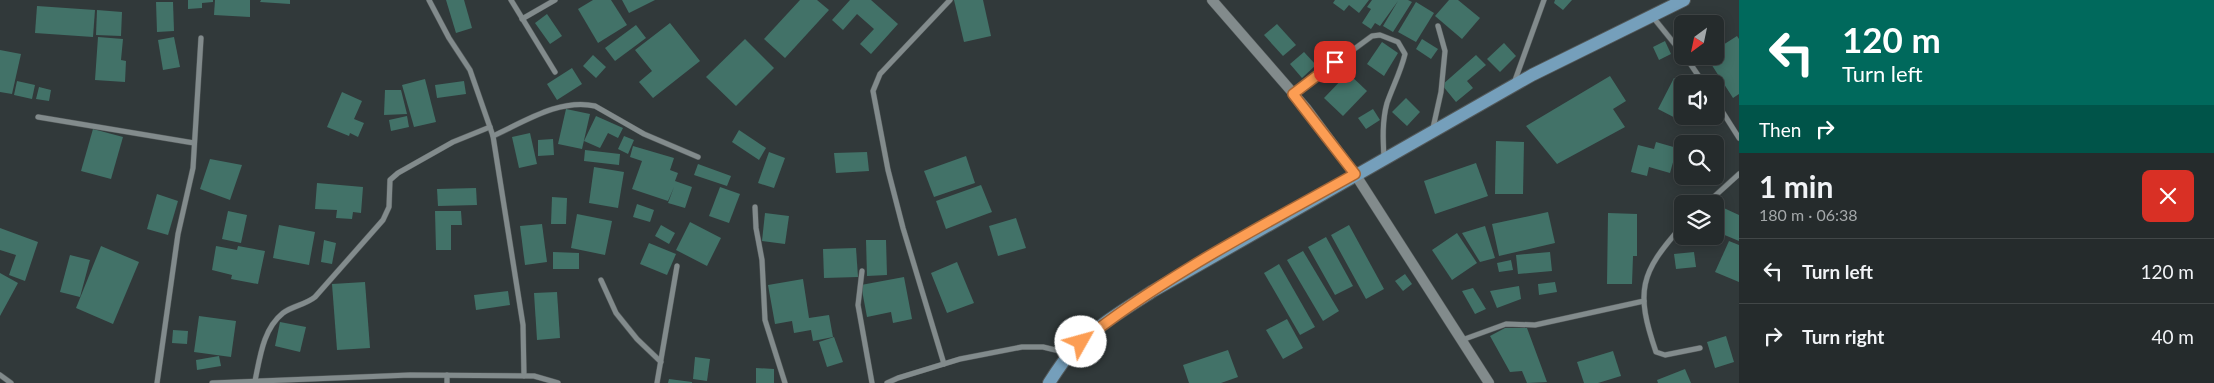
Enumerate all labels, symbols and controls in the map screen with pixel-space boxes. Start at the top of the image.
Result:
north arrow [1674,15,1724,65]
map controls [1674,15,1724,245]
text: 120 m [1842,18,1941,60]
icon: left [1759,20,1824,85]
pin [1314,41,1356,83]
icon: arrive [1321,48,1349,76]
text: Turn left [1842,60,1923,87]
button: sound [1674,75,1724,125]
icon: right [1811,115,1839,143]
text: Then [1759,118,1801,141]
button: search [1674,135,1724,185]
text: 1 min [1759,168,1833,204]
button: close [2142,170,2194,222]
button: layers [1674,195,1724,245]
text: 180 m · 06:38 [1759,205,1858,224]
icon: left [1759,257,1787,285]
text: Turn left [1802,260,1873,283]
text: 120 m [2140,260,2194,283]
position arrow [1054,315,1106,367]
icon: right [1759,322,1787,350]
text: Turn right [1802,325,1884,348]
text: 40 m [2151,325,2194,348]

